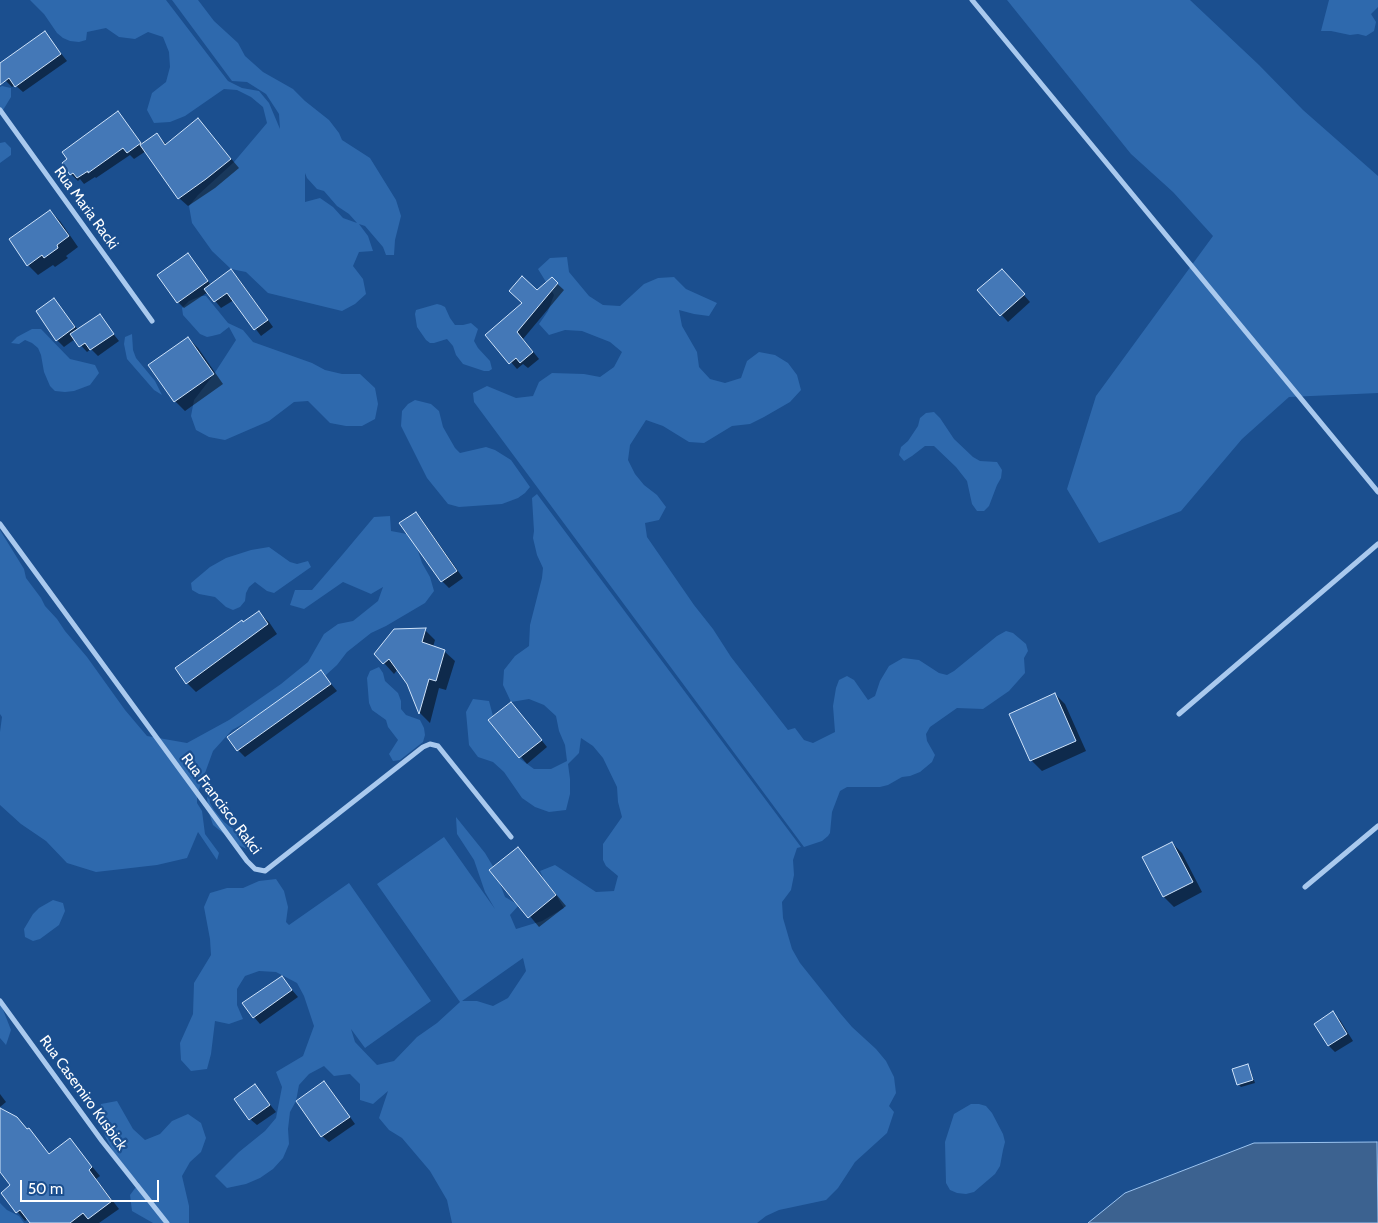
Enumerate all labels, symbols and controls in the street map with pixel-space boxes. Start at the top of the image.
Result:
street label: Rua Maria Racki [50,163,122,253]
street label: Rua Francisco Rakci [177,750,265,858]
street label: Rua Casemiro Kusbick [35,1032,131,1154]
scale bar [22,1170,161,1202]
text: 50 m [28,1180,63,1198]

